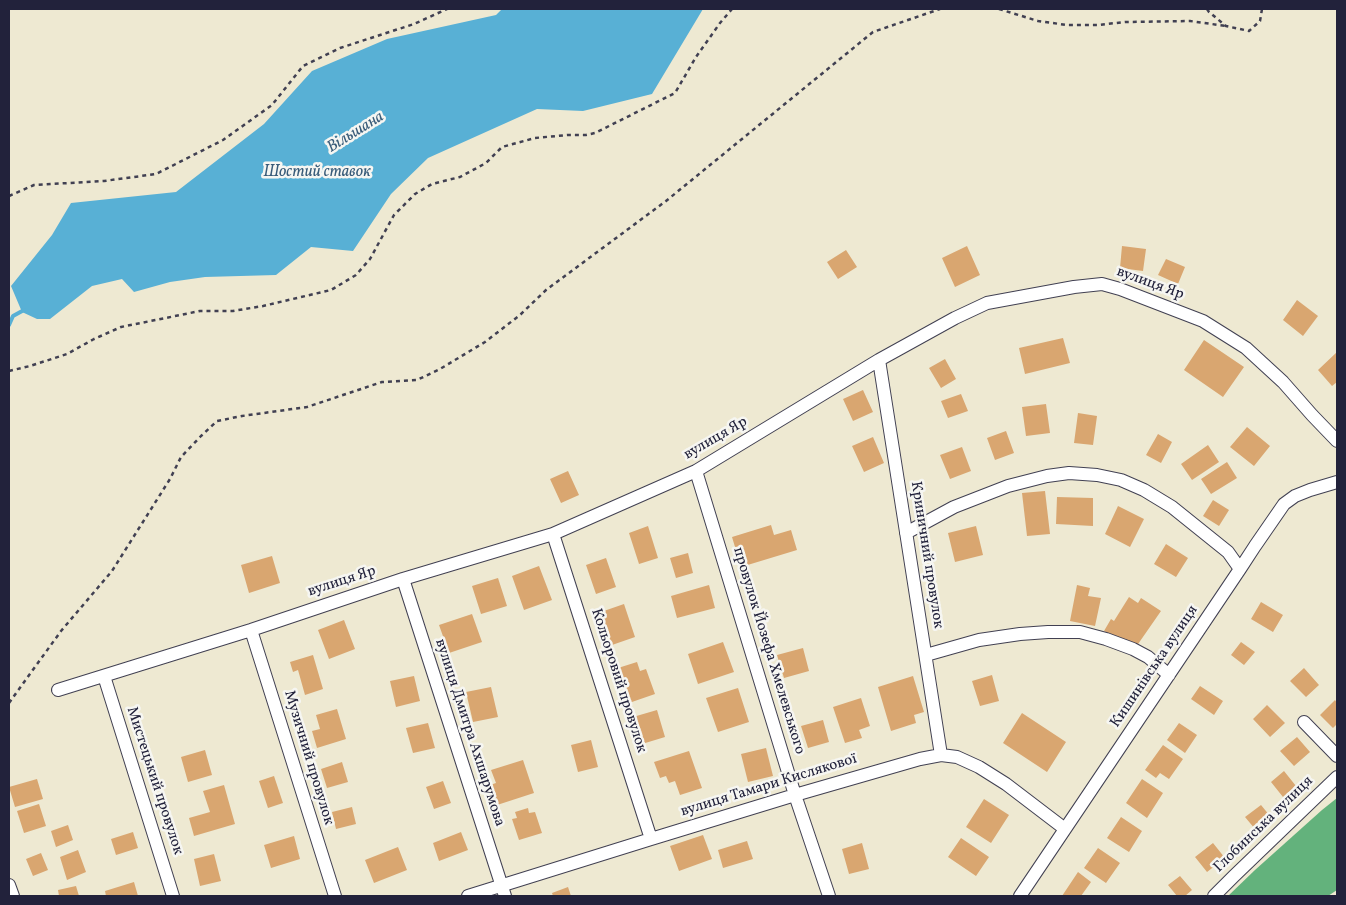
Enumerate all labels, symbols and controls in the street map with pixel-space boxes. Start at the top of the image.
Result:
water label: Вільшана [324,108,388,158]
water label: Шостий ставок [263,163,371,183]
street label: вулиця Яр [1114,264,1186,304]
street label: вулиця Яр [681,414,751,464]
street label: Криничний провулок [905,480,947,630]
street label: провулок Йозефа Хмелевського [728,545,808,757]
street label: вулиця Яр [306,563,378,601]
street label: Кишинівська вулиця [1107,602,1203,732]
street label: Кольоровий провулок [586,607,650,755]
street label: вулиця Дмитра Ахшарумова [430,637,508,829]
street label: Музичний провулок [279,689,337,827]
street label: Мистецький провулок [122,705,186,857]
street label: вулиця Тамари Кислякової [679,751,859,821]
street label: Глобинська вулиця [1211,773,1317,877]

